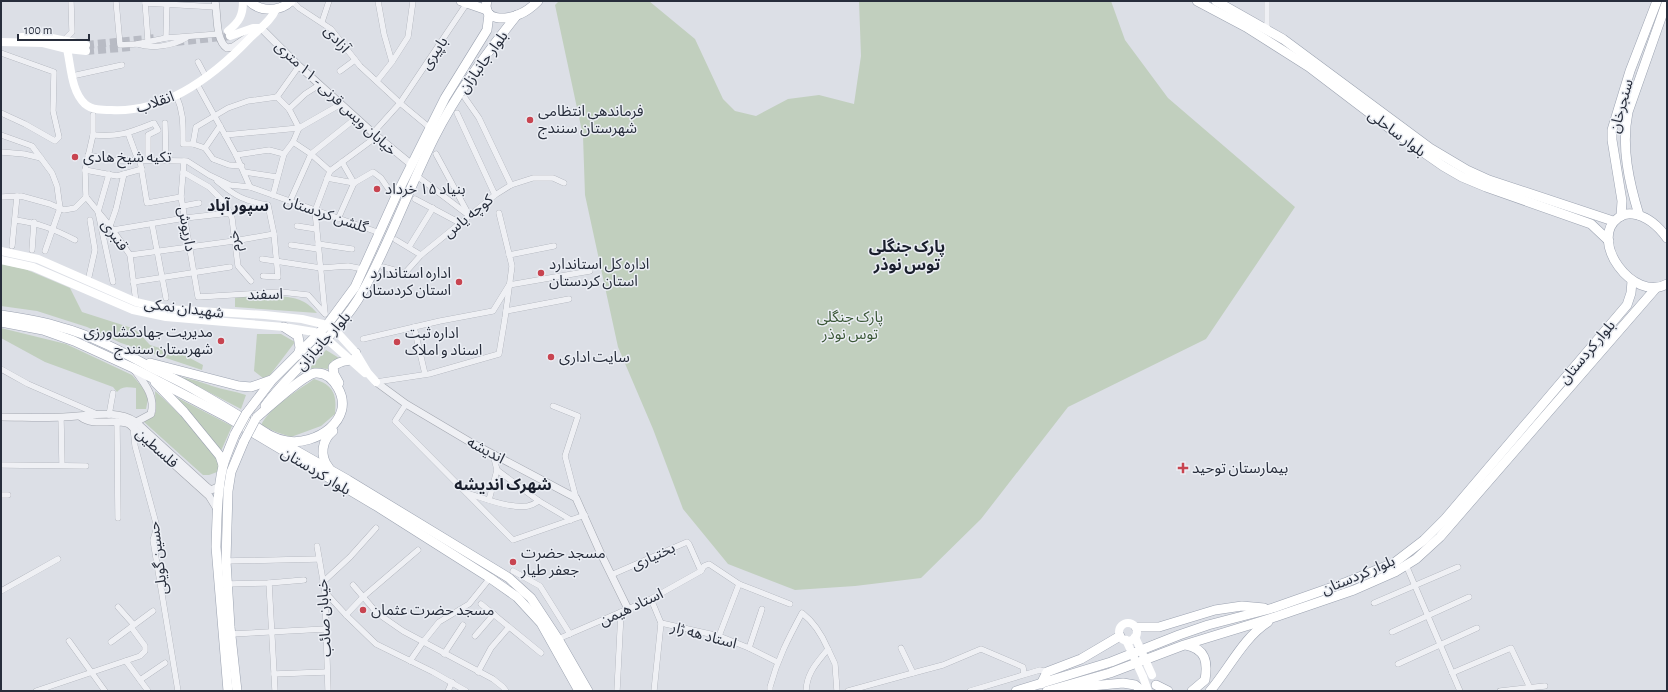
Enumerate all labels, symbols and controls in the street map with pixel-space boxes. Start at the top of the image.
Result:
scale bar [18,16,89,42]
street label: آزادی [320,22,353,57]
text: 100 m [24,24,52,36]
street label: بلوار جانبازان [456,28,512,97]
street label: باپیری [418,34,452,74]
street label: خیابان ویس قرنی - ۱۱ متری [271,38,399,159]
street label: سنجرخان [1607,77,1637,135]
street label: انقلاب [134,89,176,116]
place label: فرماندهی انتظامی شهرستان سنندج [538,104,644,140]
street label: بلوار ساحلی [1365,107,1428,161]
marker: فرماندهی انتظامی شهرستان سنندج [525,115,535,125]
place label: تکیه شیخ هادی [83,150,172,169]
marker: تکیه شیخ هادی [70,152,80,162]
place label: بنیاد ۱۵ خرداد [385,182,466,198]
marker: بنیاد ۱۵ خرداد [372,184,382,194]
street label: گلشن کردستان [282,192,371,237]
street label: کوچه یاس [441,192,498,242]
district label: سپور آباد [207,196,269,216]
street label: داریوش [174,205,198,253]
street label: قنبری [98,217,131,254]
street label: خرم [226,229,246,252]
district label: پارک جنگلی توس نوذر [869,238,945,274]
place label: اداره کل استاندارد استان کردستان [549,257,649,290]
place label: اداره استاندارد استان کردستان [362,266,451,299]
marker: اداره کل استاندارد استان کردستان [536,268,546,278]
marker: اداره استاندارد استان کردستان [454,277,464,287]
street label: اسفند [247,287,283,302]
street label: شهیدان نمکی [143,296,225,322]
street label: بلوار جانبازان [293,309,354,374]
park label: پارک جنگلی توس نوذر [817,309,883,343]
street label: بلوار کردستان [1557,318,1619,388]
place label: مدیریت جهادکشاورزی شهرستان سنندج [83,325,213,361]
place label: اداره ثبت اسناد و املاک [405,326,482,359]
marker: مدیریت جهادکشاورزی شهرستان سنندج [216,336,226,346]
marker: اداره ثبت اسناد و املاک [392,337,402,347]
place label: سایت اداری [559,350,630,366]
marker: سایت اداری [546,352,556,362]
street label: فلسطین [132,426,181,472]
street label: اندیشه [464,434,507,467]
street label: بلوار کردستان [278,445,353,499]
place label: بیمارستان توحید [1192,461,1288,477]
marker: بیمارستان توحید [1177,462,1189,474]
district label: شهرک اندیشه [454,477,552,494]
street label: حسین گویلی [146,520,171,596]
street label: بختیاری [629,540,678,574]
place label: مسجد حضرت جعفر طیار [520,546,606,579]
street label: بلوار کردستان [1319,553,1397,599]
marker: مسجد حضرت جعفر طیار [508,557,518,567]
street label: خیابان صائب [315,578,335,657]
street label: استاد هیمن [597,586,666,630]
place label: مسجد حضرت عثمان [371,603,494,619]
marker: مسجد حضرت عثمان [358,605,368,615]
street label: استاد هه ژار [668,619,738,652]

